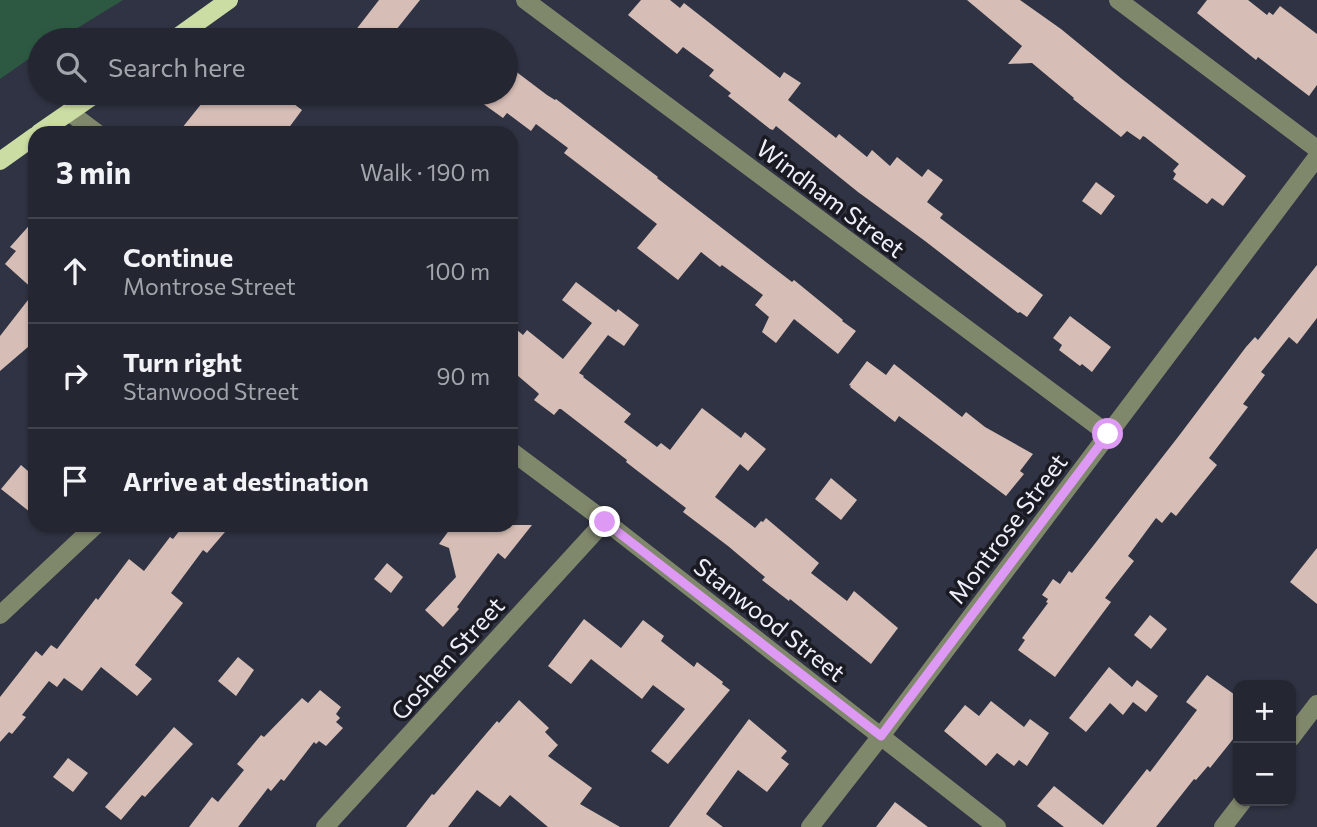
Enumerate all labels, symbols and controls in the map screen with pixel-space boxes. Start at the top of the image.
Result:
search box [28,28,518,105]
icon: search [52,48,90,86]
text: Search here [108,51,246,82]
street label: Windham Street [751,133,911,263]
text: 3 min [56,153,131,190]
text: Walk · 190 m [360,158,490,186]
text: Continue [123,241,233,272]
icon: ahead [56,252,94,290]
text: 100 m [426,257,490,285]
text: Montrose Street [123,272,296,300]
text: Turn right [123,346,242,377]
icon: right [56,357,94,395]
text: 90 m [437,362,490,390]
text: Stanwood Street [123,377,299,405]
route start [1092,418,1123,449]
street label: Montrose Street [941,447,1073,609]
icon: arrive [56,462,94,500]
text: Arrive at destination [123,465,369,496]
route end [589,506,620,537]
street label: Stanwood Street [689,551,851,687]
street label: Goshen Street [384,591,510,725]
map controls [1233,680,1296,806]
button: + [1233,680,1296,743]
button: − [1233,743,1296,806]

